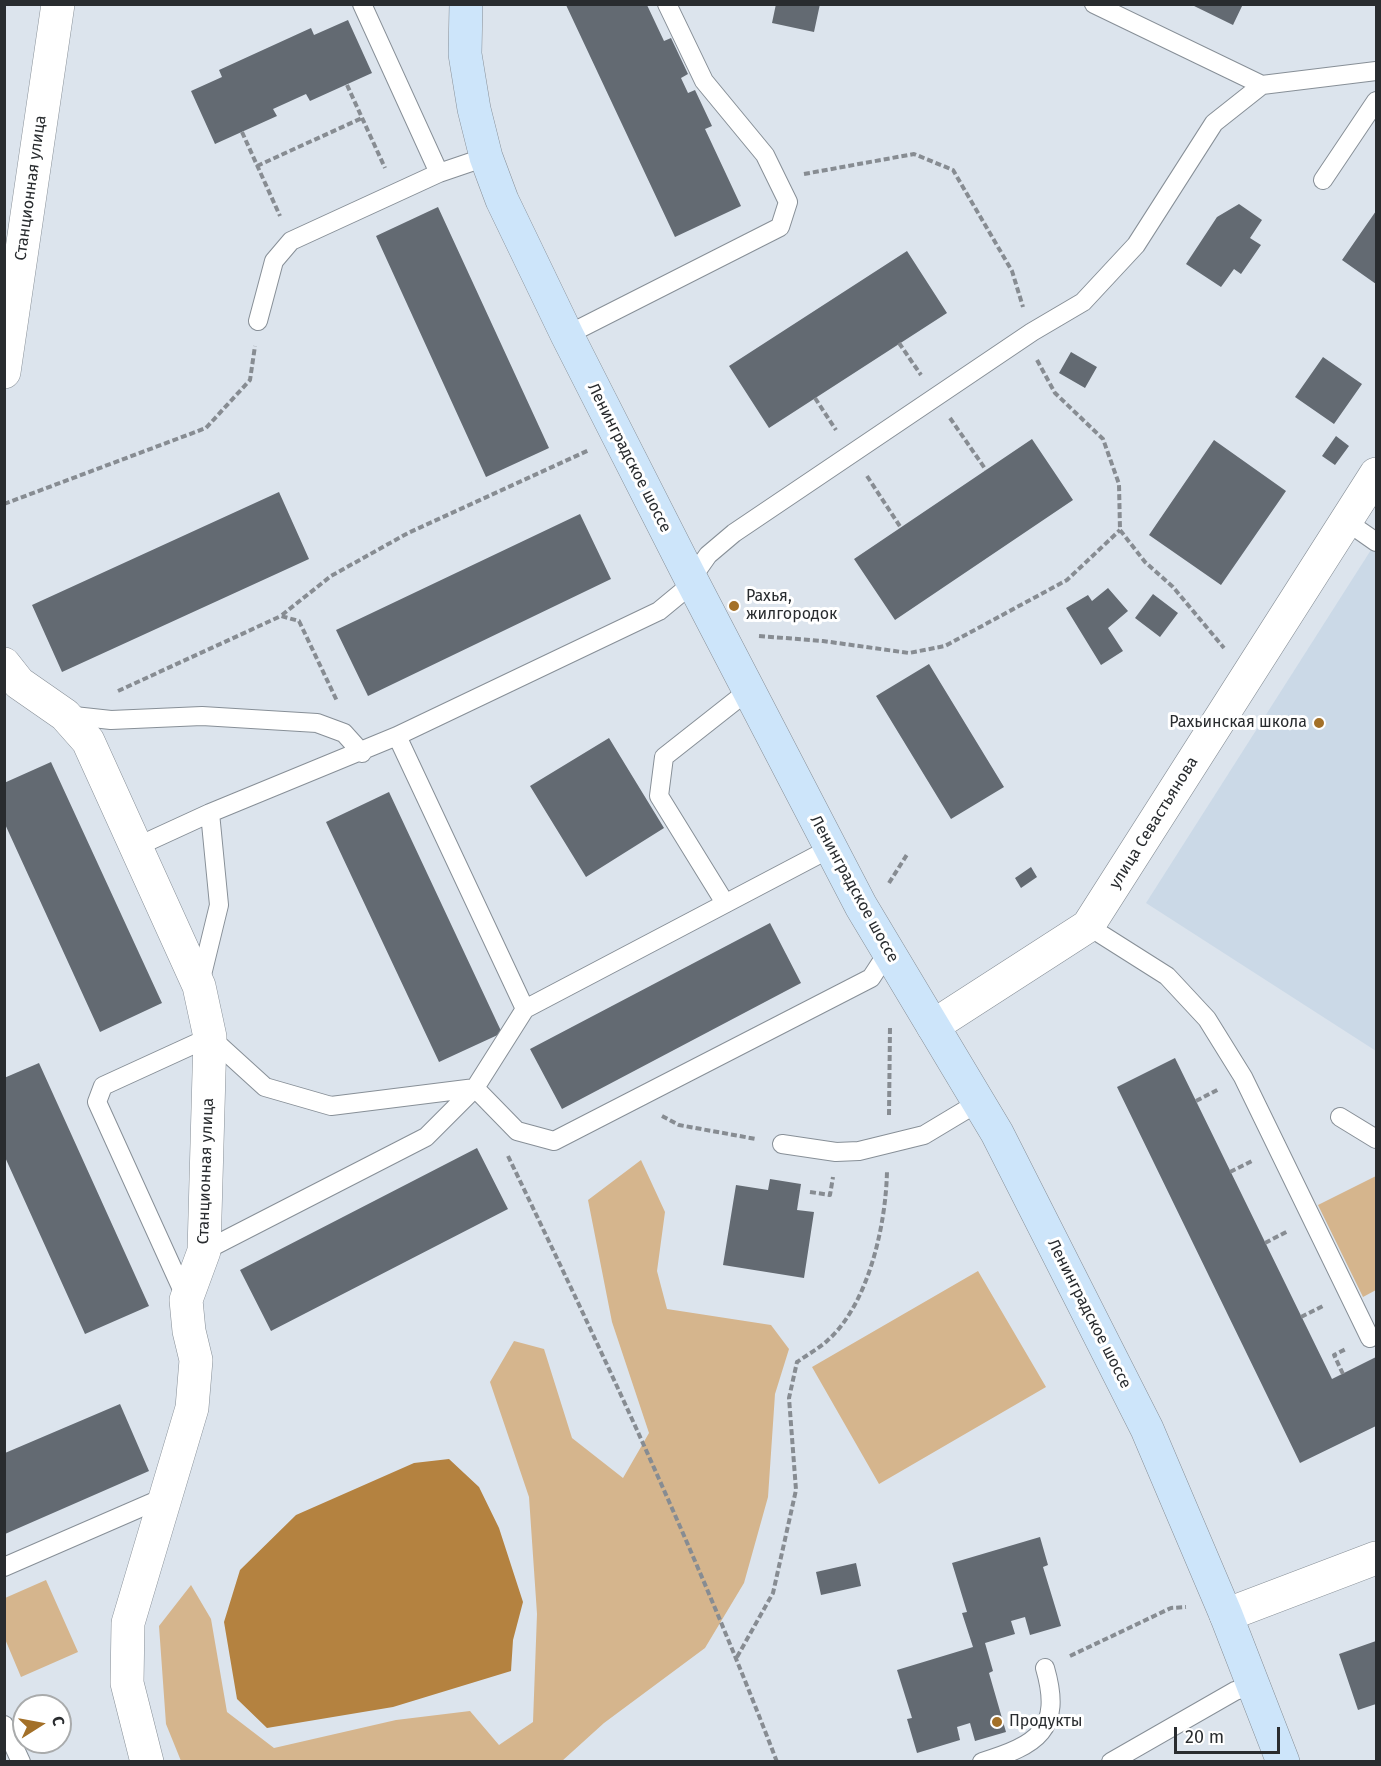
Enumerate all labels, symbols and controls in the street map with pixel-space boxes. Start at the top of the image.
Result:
street label: Станционная улица [11,114,51,262]
street label: Ленинградское шоссе [583,380,675,536]
place label: Рахья, жилгородок [746,587,837,625]
marker: Рахья, жилгородок [727,599,741,613]
place label: Рахьинская школа [1169,713,1307,733]
marker: Рахьинская школа [1312,716,1326,730]
street label: улица Севастьянова [1106,753,1202,893]
street label: Ленинградское шоссе [806,812,902,966]
street label: Станционная улица [194,1097,218,1245]
street label: Ленинградское шоссе [1043,1236,1135,1392]
north arrow [12,1694,72,1754]
place label: Продукты [1009,1712,1083,1732]
text: С [48,1715,68,1727]
marker: Продукты [990,1715,1004,1729]
scale bar [1177,1715,1284,1753]
text: 20 m [1185,1726,1224,1748]

